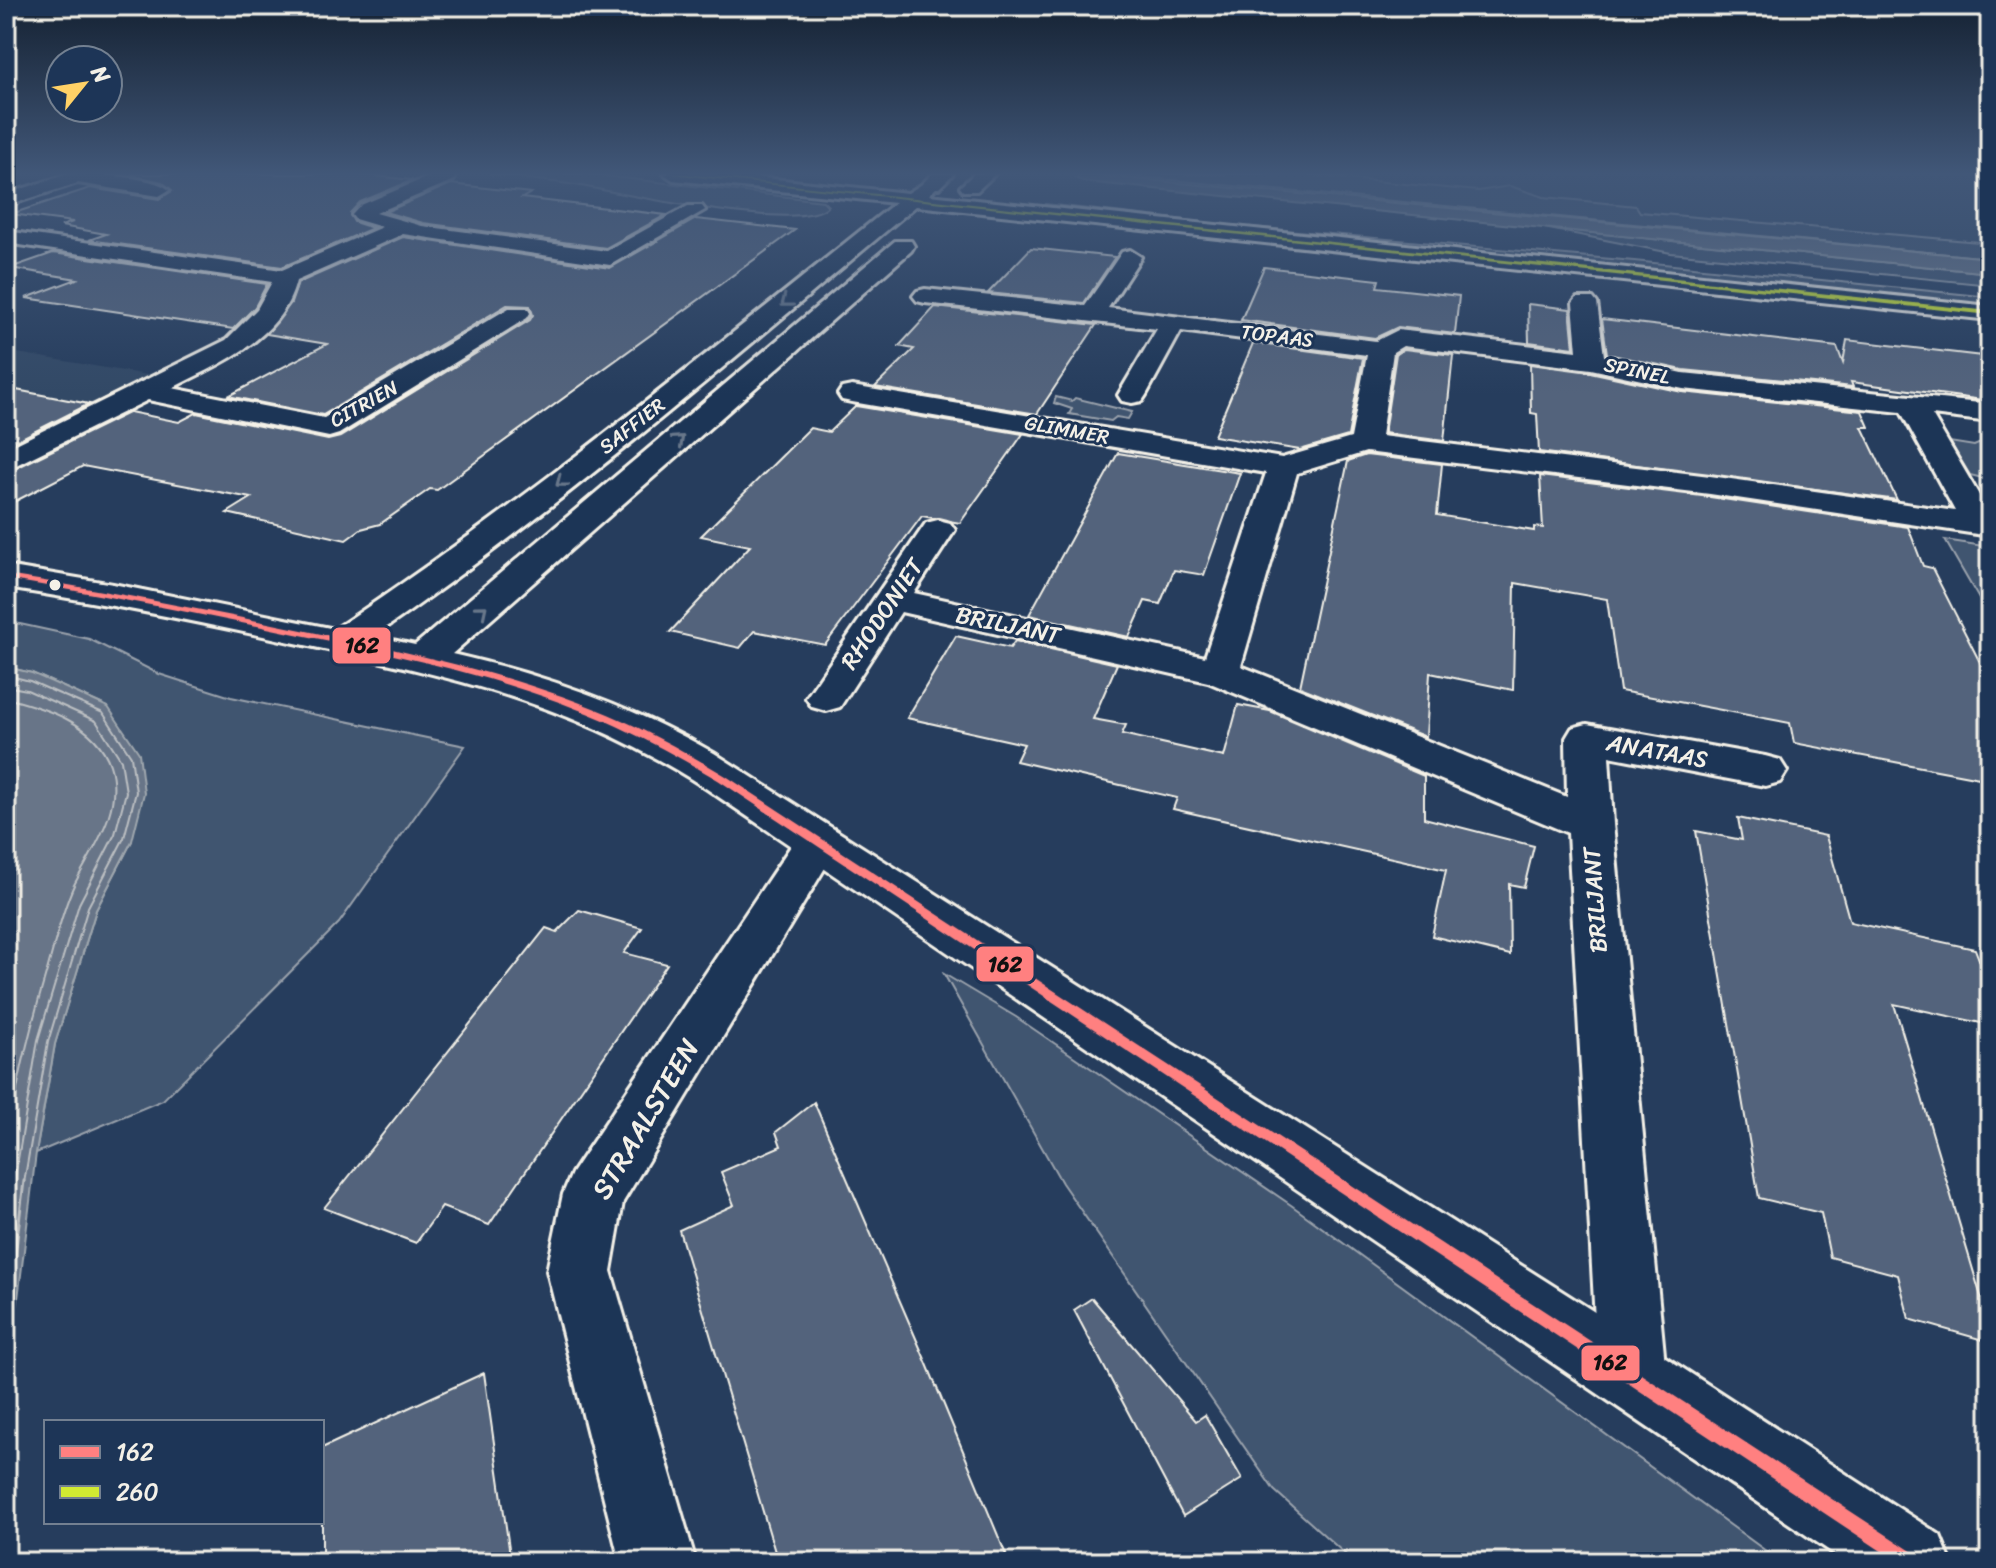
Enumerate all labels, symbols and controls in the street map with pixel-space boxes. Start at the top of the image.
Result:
north arrow [44,44,124,124]
text: N [80,57,122,91]
one-way arrow [780,293,795,307]
street label: TOPAAS [1239,314,1315,358]
street label: SPINEL [1601,347,1674,395]
street label: CITRIEN [323,371,405,437]
street label: SAFFIER [591,389,673,463]
street label: GLIMMER [1022,405,1112,455]
one-way arrow [670,435,685,449]
one-way arrow [555,472,570,486]
street label: RHODONIET [829,549,936,678]
unlabelled marker [47,577,63,593]
street label: BRILJANT [952,593,1066,657]
one-way arrow [473,605,488,620]
line badge: 162 [331,626,392,665]
text: 162 [345,626,380,665]
street label: ANATAAS [1602,721,1711,781]
street label: BRILJANT [1570,844,1620,954]
line badge: 162 [975,945,1035,983]
text: 162 [988,945,1023,984]
street label: STRAALSTEEN [577,1028,713,1209]
text: 162 [1593,1343,1628,1382]
line badge: 162 [1580,1344,1641,1382]
legend [44,1420,324,1524]
text: 162 [116,1431,154,1473]
text: 260 [116,1471,159,1513]

